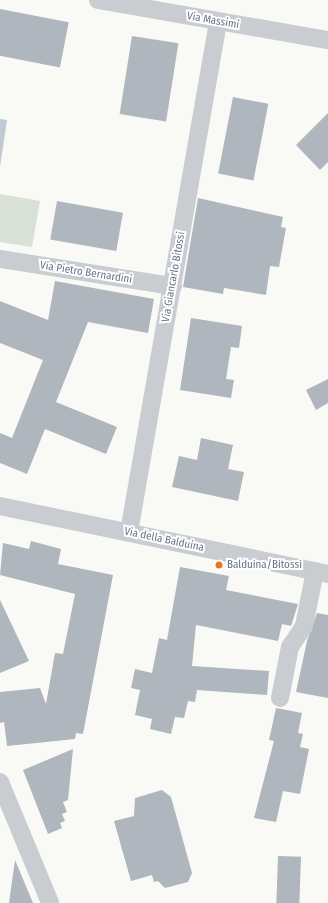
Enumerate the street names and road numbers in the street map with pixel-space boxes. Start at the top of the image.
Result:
street label: Via Massimi [186,10,240,32]
street label: Via Giancarlo Bitossi [160,231,188,323]
street label: Via Pietro Bernardini [39,259,133,287]
street label: Via della Balduina [123,525,205,555]

